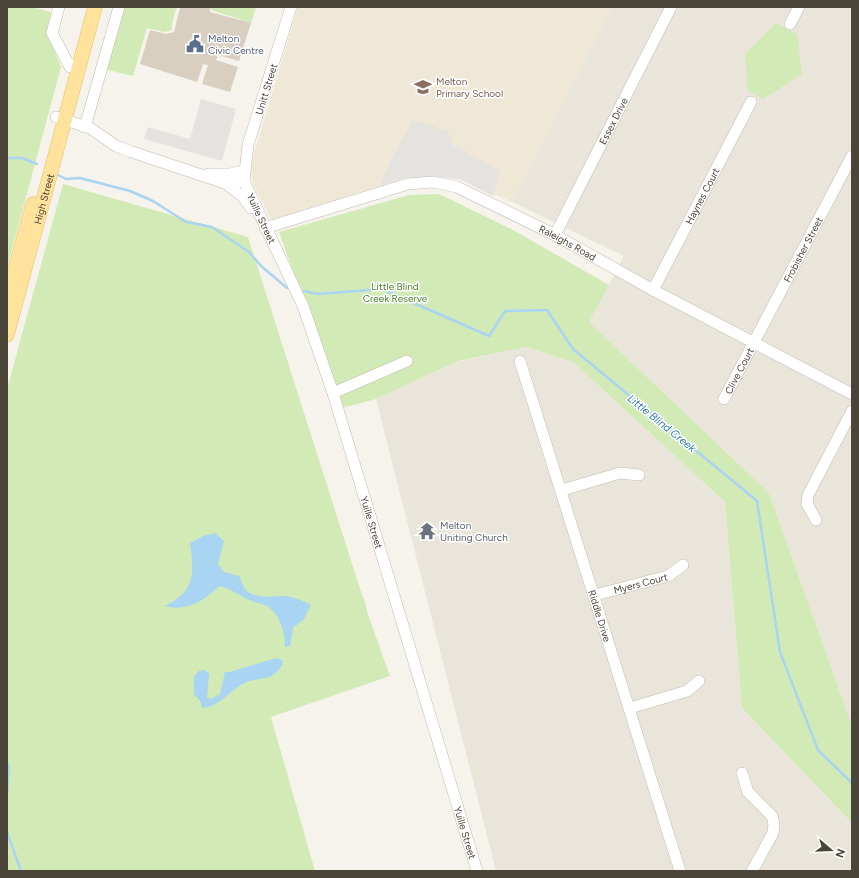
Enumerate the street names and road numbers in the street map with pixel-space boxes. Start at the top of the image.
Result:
street label: Unitt Street [253,62,281,116]
street label: Essex Drive [596,95,631,147]
street label: Haynes Court [682,166,723,227]
street label: High Street [31,172,57,226]
street label: Yuille Street [244,191,279,246]
street label: Frobisher Street [781,214,826,285]
street label: Raleighs Road [537,222,598,264]
street label: Clive Court [722,345,757,396]
street label: Yuille Street [357,495,386,550]
street label: Myers Court [612,570,669,597]
street label: Riddle Drive [585,588,614,644]
street label: Yuille Street [451,805,479,861]

